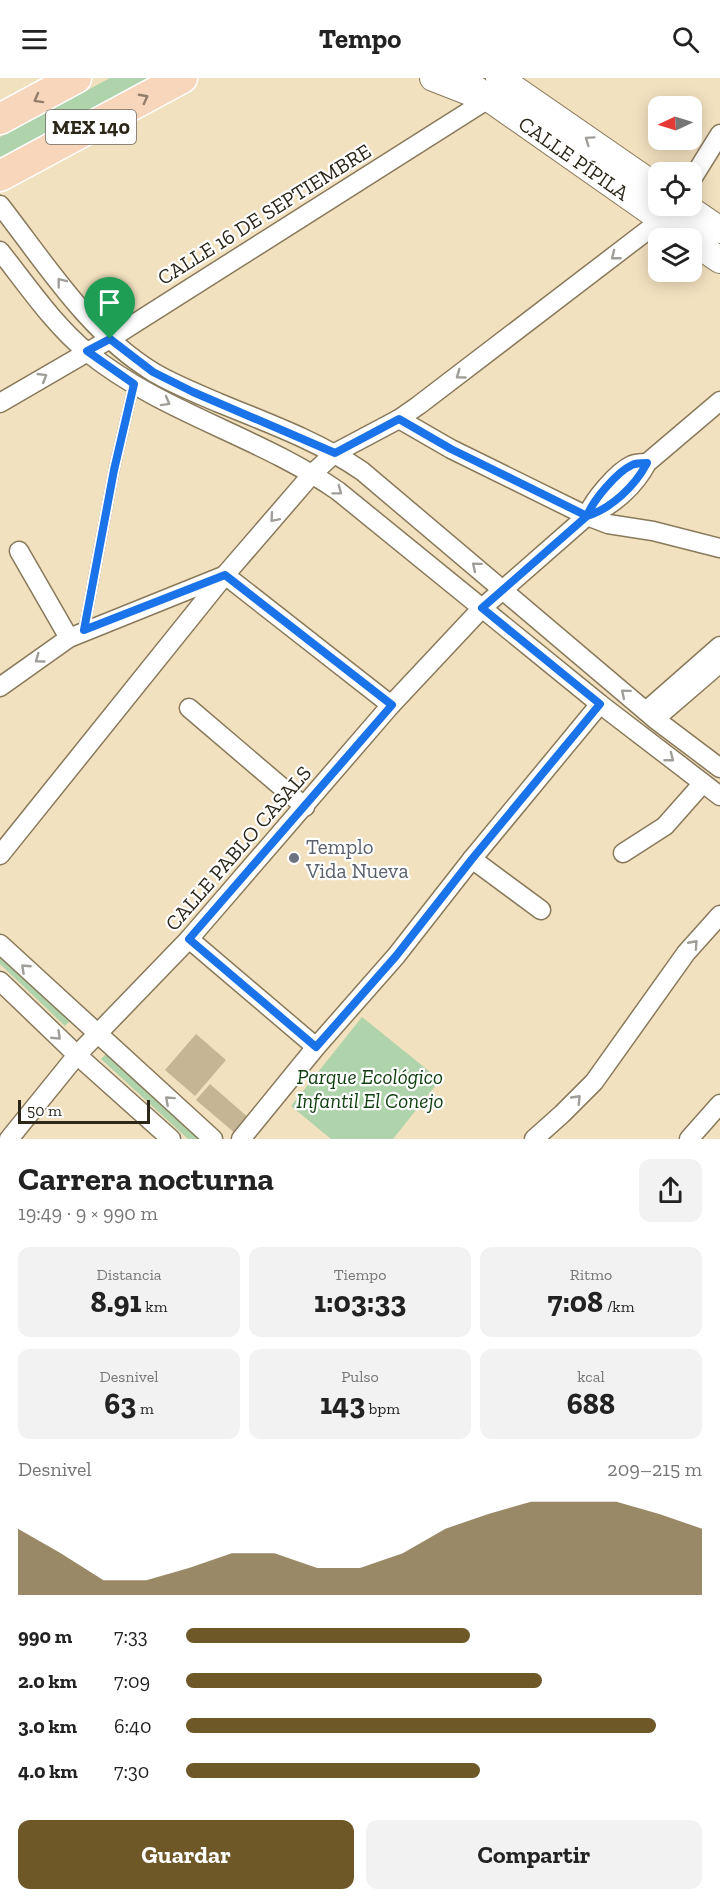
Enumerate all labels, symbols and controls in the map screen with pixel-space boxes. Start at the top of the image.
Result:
icon: menu [18,23,51,56]
text: Tempo [319,23,401,55]
icon: search [669,23,702,56]
one-way arrow [34,92,44,103]
one-way arrow [138,94,148,105]
north arrow [648,96,702,150]
map controls [648,96,702,282]
road number: MEX 140 [46,110,136,144]
street label: CALLE PÍPILA [514,111,635,206]
one-way arrow [585,136,596,147]
street label: CALLE 16 DE SEPTIEMBRE [153,138,375,290]
button: locate [648,162,702,216]
button: layers [648,228,702,282]
one-way arrow [610,248,621,259]
pin [84,277,135,339]
one-way arrow [57,278,68,289]
icon: arrive [93,286,126,319]
one-way arrow [456,367,467,378]
one-way arrow [37,373,47,385]
one-way arrow [159,395,170,406]
one-way arrow [332,484,343,495]
one-way arrow [271,511,282,522]
one-way arrow [472,563,483,574]
one-way arrow [34,652,45,663]
one-way arrow [621,689,632,700]
one-way arrow [664,751,675,762]
street label: CALLE PABLO CASALS [160,760,316,936]
place label: Templo Vida Nueva [305,834,409,883]
marker: Templo Vida Nueva [287,851,301,865]
one-way arrow [687,940,698,950]
one-way arrow [22,964,32,975]
one-way arrow [51,1029,61,1040]
park label: Parque Ecológico Infantil El Conejo [296,1064,444,1113]
one-way arrow [165,1096,176,1107]
one-way arrow [570,1096,581,1106]
scale bar [18,1097,150,1124]
text: 50 m [27,1101,62,1120]
text: Carrera nocturna [18,1159,274,1198]
button: share [639,1159,702,1222]
text: 19:49 · 9 × 990 m [18,1201,158,1225]
text: Distancia [96,1265,162,1284]
text: Tiempo [334,1265,386,1284]
text: Ritmo [570,1265,612,1284]
text: 8.91 [91,1284,142,1320]
text: 1:03:33 [314,1284,406,1320]
text: 7:08 [548,1284,603,1320]
text: km [142,1297,167,1316]
text: /km [603,1297,634,1316]
text: Desnivel [100,1367,158,1386]
text: Pulso [341,1367,379,1386]
text: kcal [577,1367,605,1386]
text: 63 [104,1386,136,1422]
text: 143 [320,1386,365,1422]
text: 688 [567,1386,615,1422]
text: m [136,1399,154,1418]
text: bpm [365,1399,400,1418]
text: Desnivel [18,1457,92,1481]
text: 209–215 m [607,1457,702,1481]
text: 990 m [18,1624,72,1648]
text: 7:33 [114,1624,147,1648]
text: 2.0 km [18,1669,77,1693]
text: 7:09 [114,1669,150,1693]
text: 3.0 km [18,1714,77,1738]
text: 6:40 [114,1714,151,1738]
text: 4.0 km [18,1759,78,1783]
text: 7:30 [114,1759,149,1783]
button: Guardar [18,1820,354,1889]
button: Compartir [366,1820,702,1889]

